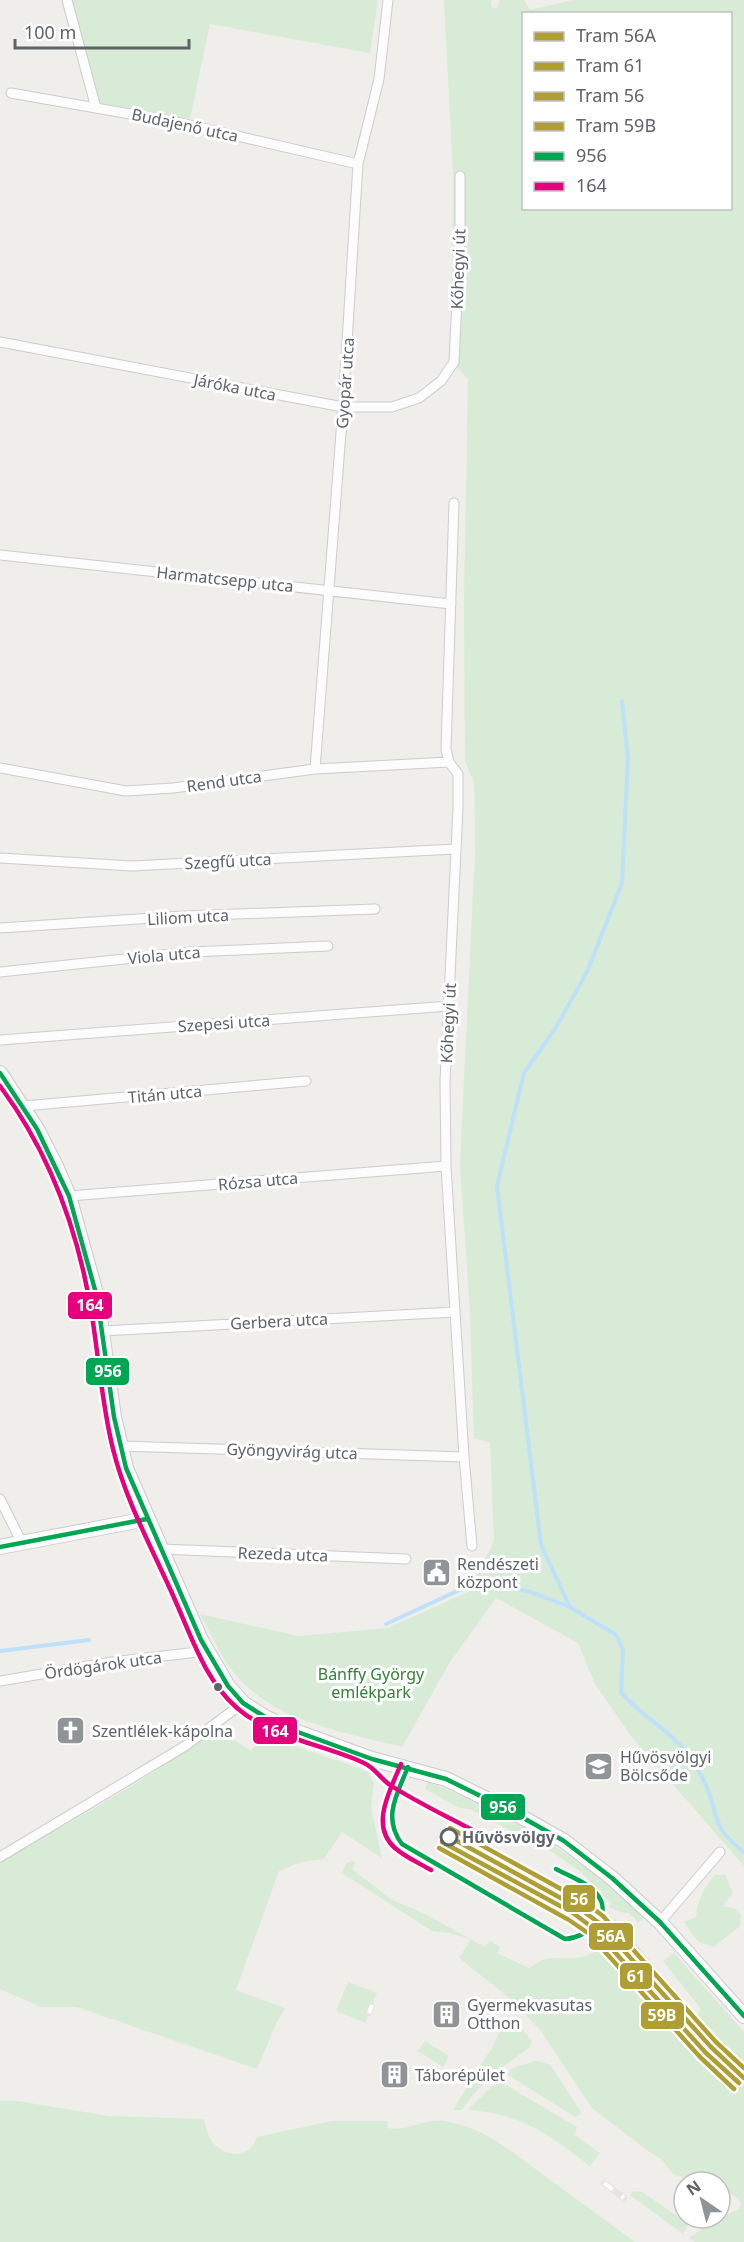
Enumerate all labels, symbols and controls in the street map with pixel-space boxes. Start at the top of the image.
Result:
scale bar [15,12,189,50]
legend [522,12,732,210]
text: 100 m [24,20,76,44]
text: Tram 56A [576,23,656,47]
text: Tram 61 [576,53,644,77]
text: Tram 56 [576,83,644,107]
street label: Budajenő utca [130,103,240,147]
text: Tram 59B [576,113,656,137]
text: 956 [576,143,607,167]
text: 164 [576,173,607,197]
street label: Kőhegyi út [446,228,470,310]
street label: Gyopár utca [331,337,359,429]
street label: Járóka utca [190,368,278,406]
street label: Harmatcsepp utca [155,561,295,597]
street label: Rend utca [185,765,263,797]
street label: Szegfű utca [184,848,272,874]
street label: Liliom utca [147,904,229,930]
street label: Viola utca [127,941,201,969]
street label: Kőhegyi út [435,982,461,1064]
street label: Szepesi utca [177,1009,271,1037]
street label: Titán utca [127,1080,203,1108]
street label: Rózsa utca [217,1167,299,1195]
line badge: 164 [67,1291,113,1320]
text: 164 [76,1294,104,1316]
street label: Gerbera utca [230,1307,328,1335]
line badge: 956 [85,1357,130,1386]
text: 956 [94,1360,122,1382]
street label: Gyöngyvirág utca [226,1438,358,1464]
street label: Rezeda utca [237,1541,329,1567]
place label: Rendészeti központ [457,1553,539,1593]
public building icon: Rendészeti központ [420,1557,452,1589]
street label: Ördögárok utca [43,1646,163,1684]
park label: Bánffy György emlékpark [318,1663,425,1703]
unlabelled marker [212,1681,224,1693]
church icon: Szentlélek-kápolna [55,1715,87,1747]
line badge: 164 [252,1716,298,1745]
place label: Szentlélek-kápolna [92,1720,233,1742]
text: 164 [261,1720,289,1742]
place label: Hűvösvölgyi Bölcsőde [620,1746,711,1786]
school or university icon: Hűvösvölgyi Bölcsőde [583,1750,615,1782]
line badge: 956 [480,1793,526,1821]
text: 956 [489,1796,517,1818]
place label: Hűvösvölgy [462,1826,556,1848]
marker: Hűvösvölgy [440,1828,458,1846]
line badge: 56 [562,1884,596,1913]
text: 56 [570,1888,588,1910]
line badge: 56A [588,1922,634,1951]
text: 56A [596,1925,627,1947]
line badge: 61 [619,1962,653,1990]
text: 61 [627,1965,645,1987]
place label: Gyermekvasutas Otthon [467,1994,592,2034]
building icon: Gyermekvasutas Otthon [430,1998,462,2030]
line badge: 59B [640,2001,685,2030]
text: 59B [648,2004,676,2026]
building icon: Táborépület [378,2059,410,2091]
place label: Táborépület [415,2064,505,2086]
north arrow [672,2170,732,2230]
text: N [682,2175,705,2200]

